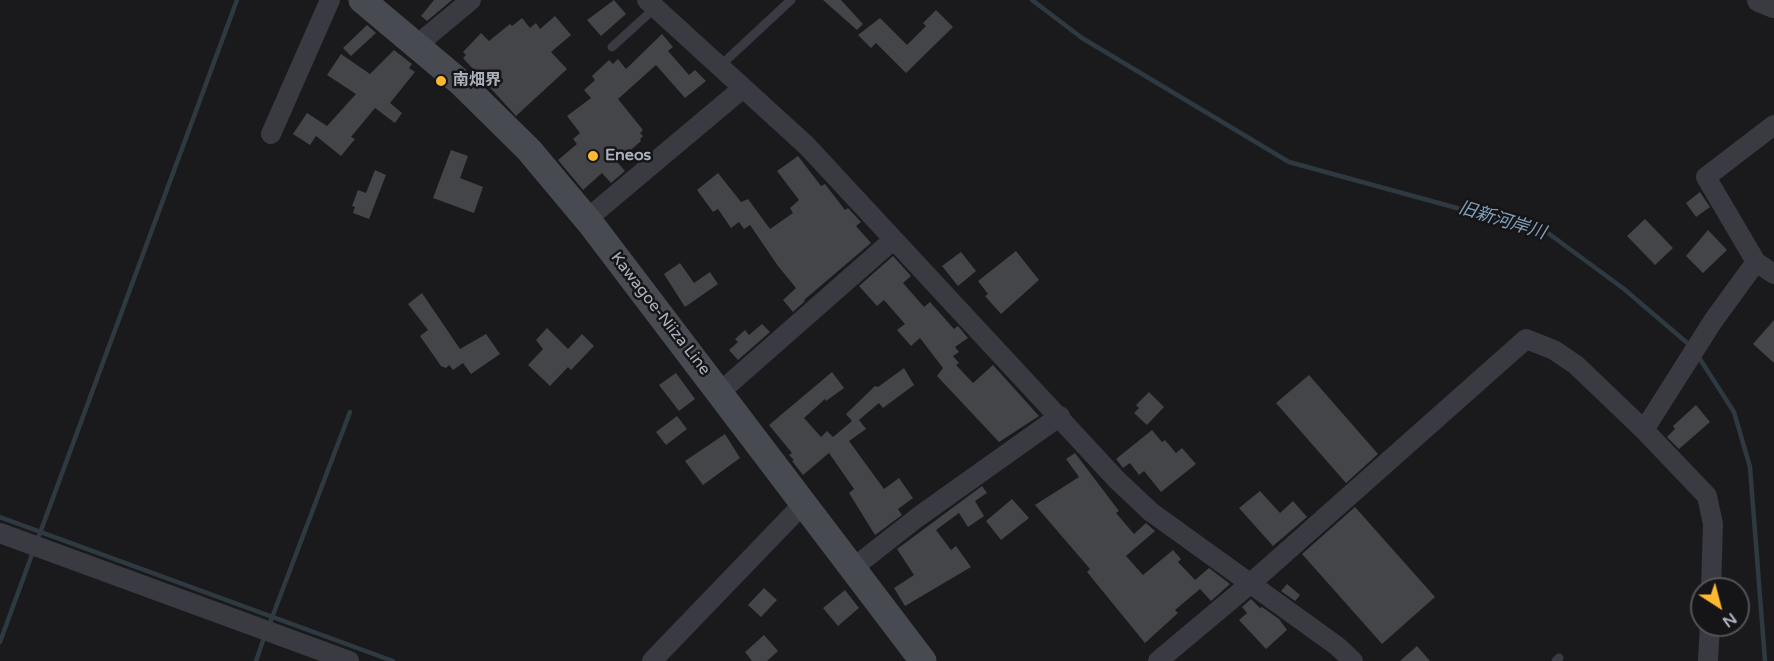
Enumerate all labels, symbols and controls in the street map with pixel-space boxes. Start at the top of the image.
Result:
place label: 南畑界 [453,71,501,91]
marker: 南畑界 [434,74,448,88]
place label: Eneos [605,146,651,166]
marker: Eneos [586,149,600,163]
water label: 旧新河岸川 [1456,198,1548,244]
street label: Kawagoe-Niiza Line [606,249,714,379]
north arrow [1690,577,1750,637]
text: N [1718,608,1740,632]

